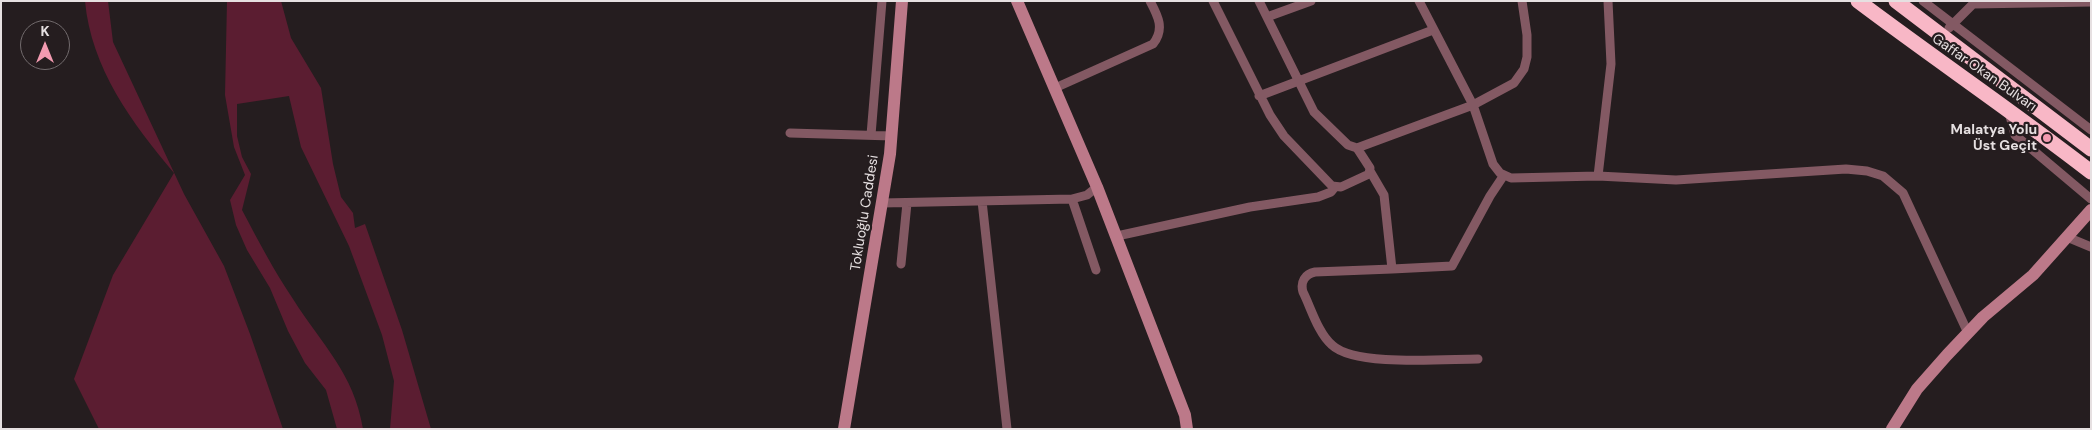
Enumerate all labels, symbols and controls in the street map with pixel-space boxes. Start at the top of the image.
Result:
north arrow [20,20,70,70]
text: K [40,22,50,40]
street label: Gaffar Okan Bulvarı [1929,31,2039,115]
place label: Malatya Yolu Üst Geçit [1951,122,2037,154]
marker: Malatya Yolu Üst Geçit [2041,132,2053,144]
street label: Tokluoğlu Caddesi [848,154,882,272]

